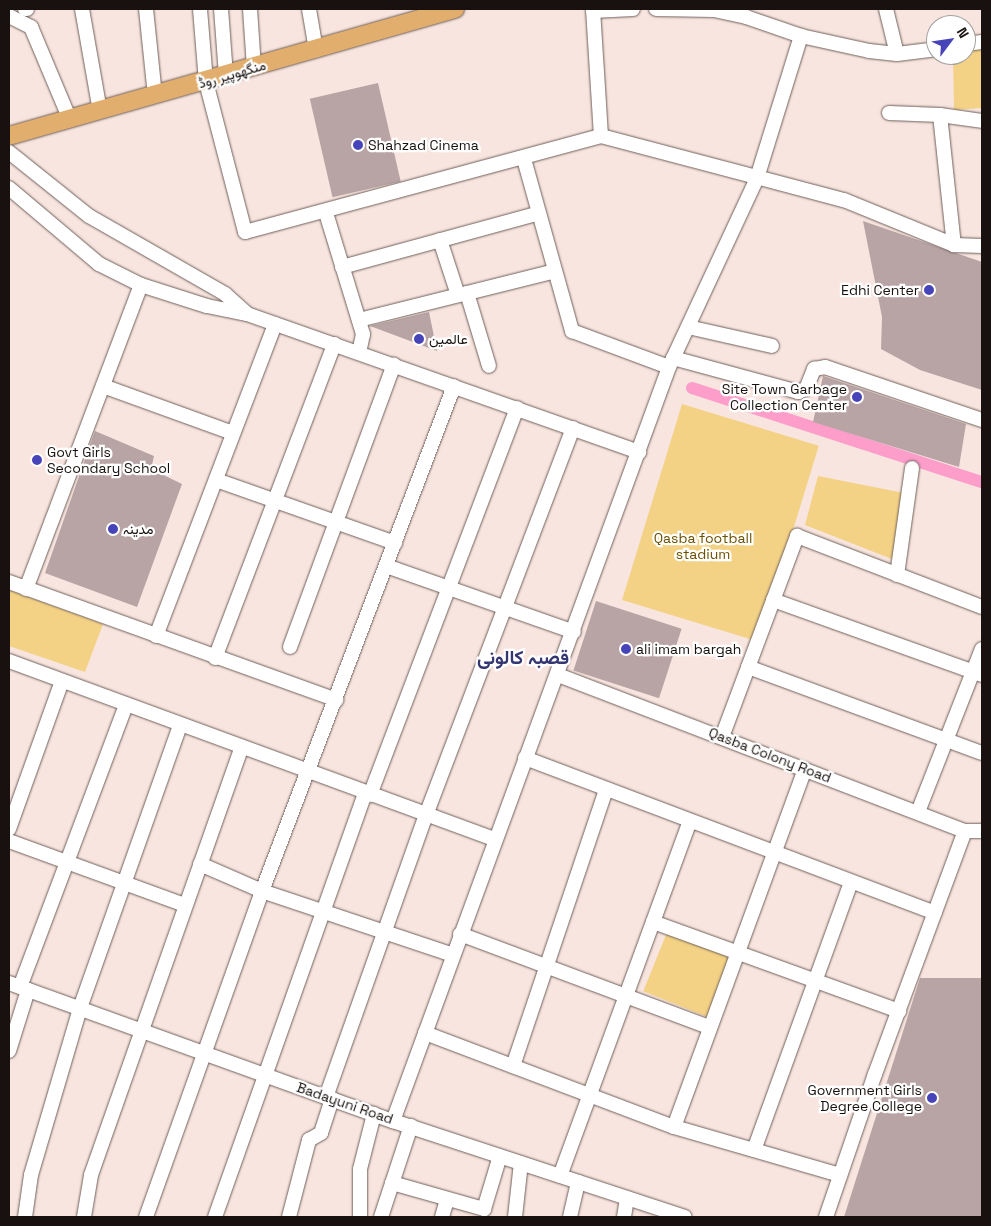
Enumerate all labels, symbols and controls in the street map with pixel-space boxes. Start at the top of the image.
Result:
north arrow [926,15,976,65]
text: N [953,24,973,41]
street label: منگھوپیر روڈ [196,56,268,92]
place label: Shahzad Cinema [368,137,479,153]
marker: Shahzad Cinema [352,139,364,151]
place label: Edhi Center [841,282,919,298]
marker: Edhi Center [923,284,935,296]
place label: عالمین [429,331,468,347]
marker: عالمین [413,333,425,345]
place label: Site Town Garbage Collection Center [721,381,847,414]
marker: Site Town Garbage Collection Center [851,391,863,403]
place label: Govt Girls Secondary School [47,444,170,477]
marker: Govt Girls Secondary School [31,454,43,466]
place label: مدینہ [123,521,154,537]
marker: مدینہ [107,523,119,535]
park label: Qasba football stadium [654,530,752,562]
place label: ali imam bargah [636,641,741,657]
marker: ali imam bargah [620,643,632,655]
district label: قصبہ کالونی [477,647,569,669]
street label: Qasba Colony Road [706,724,834,786]
street label: Badayuni Road [294,1079,396,1127]
place label: Government Girls Degree College [807,1082,922,1114]
marker: Government Girls Degree College [926,1092,938,1104]

